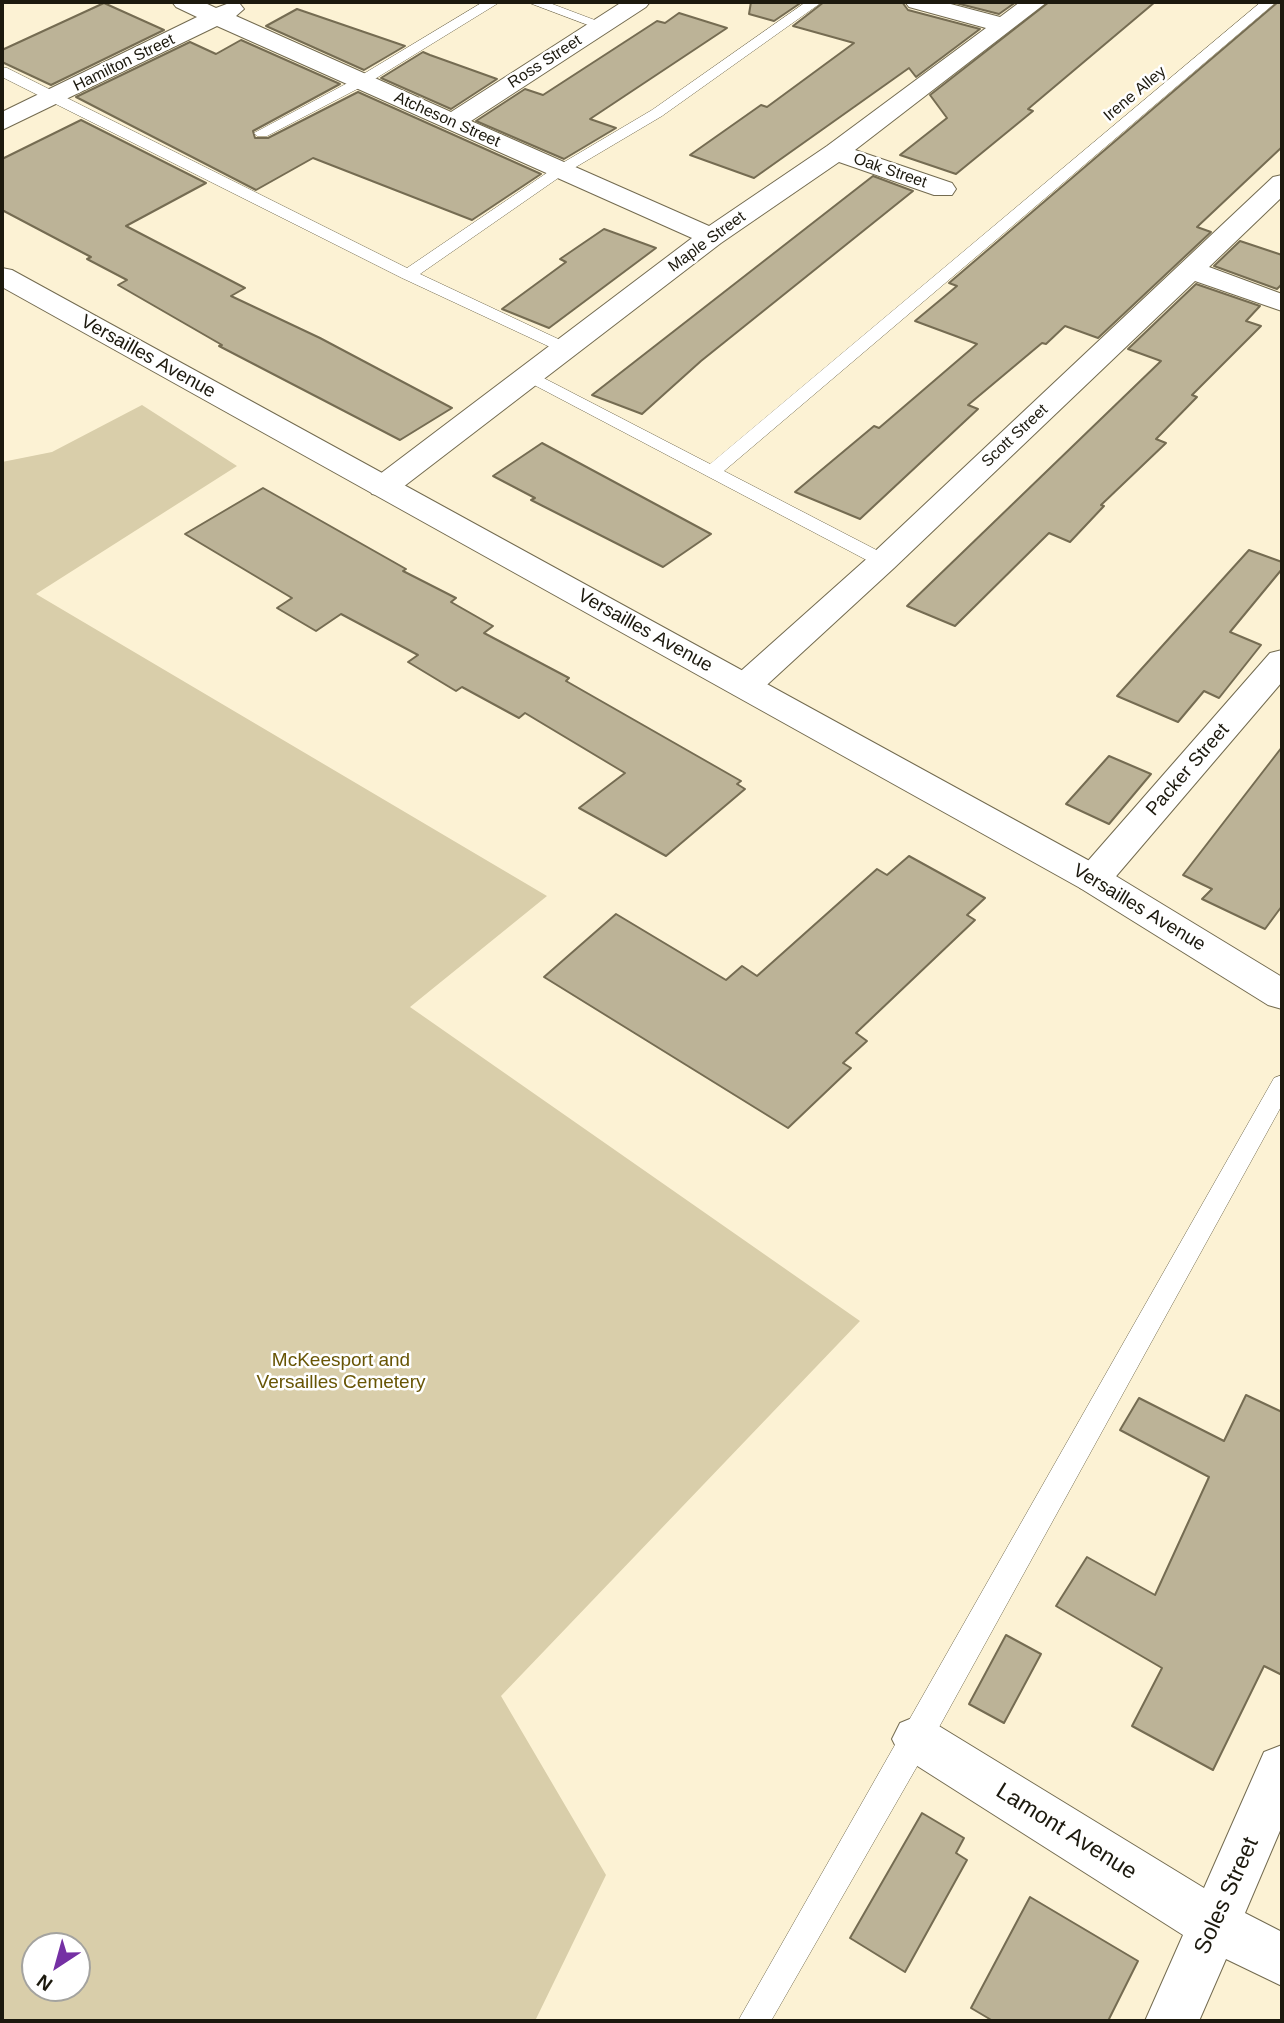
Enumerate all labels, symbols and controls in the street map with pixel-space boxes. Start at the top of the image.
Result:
street label: Hamilton Street [70,30,178,96]
street label: Ross Street [505,31,585,93]
street label: Irene Alley [1100,62,1170,126]
street label: Atcheson Street [391,88,503,152]
street label: Oak Street [851,149,929,193]
street label: Maple Street [665,208,749,276]
street label: Versailles Avenue [77,311,219,403]
street label: Scott Street [978,400,1052,472]
street label: Versailles Avenue [574,585,716,677]
street label: Packer Street [1142,719,1234,821]
street label: Versailles Avenue [1069,859,1209,957]
park label: McKeesport and Versailles Cemetery [257,1350,425,1394]
street label: Lamont Avenue [991,1778,1141,1886]
street label: Soles Street [1189,1833,1265,1959]
north arrow [21,1932,91,2002]
text: N [33,1970,56,1995]

